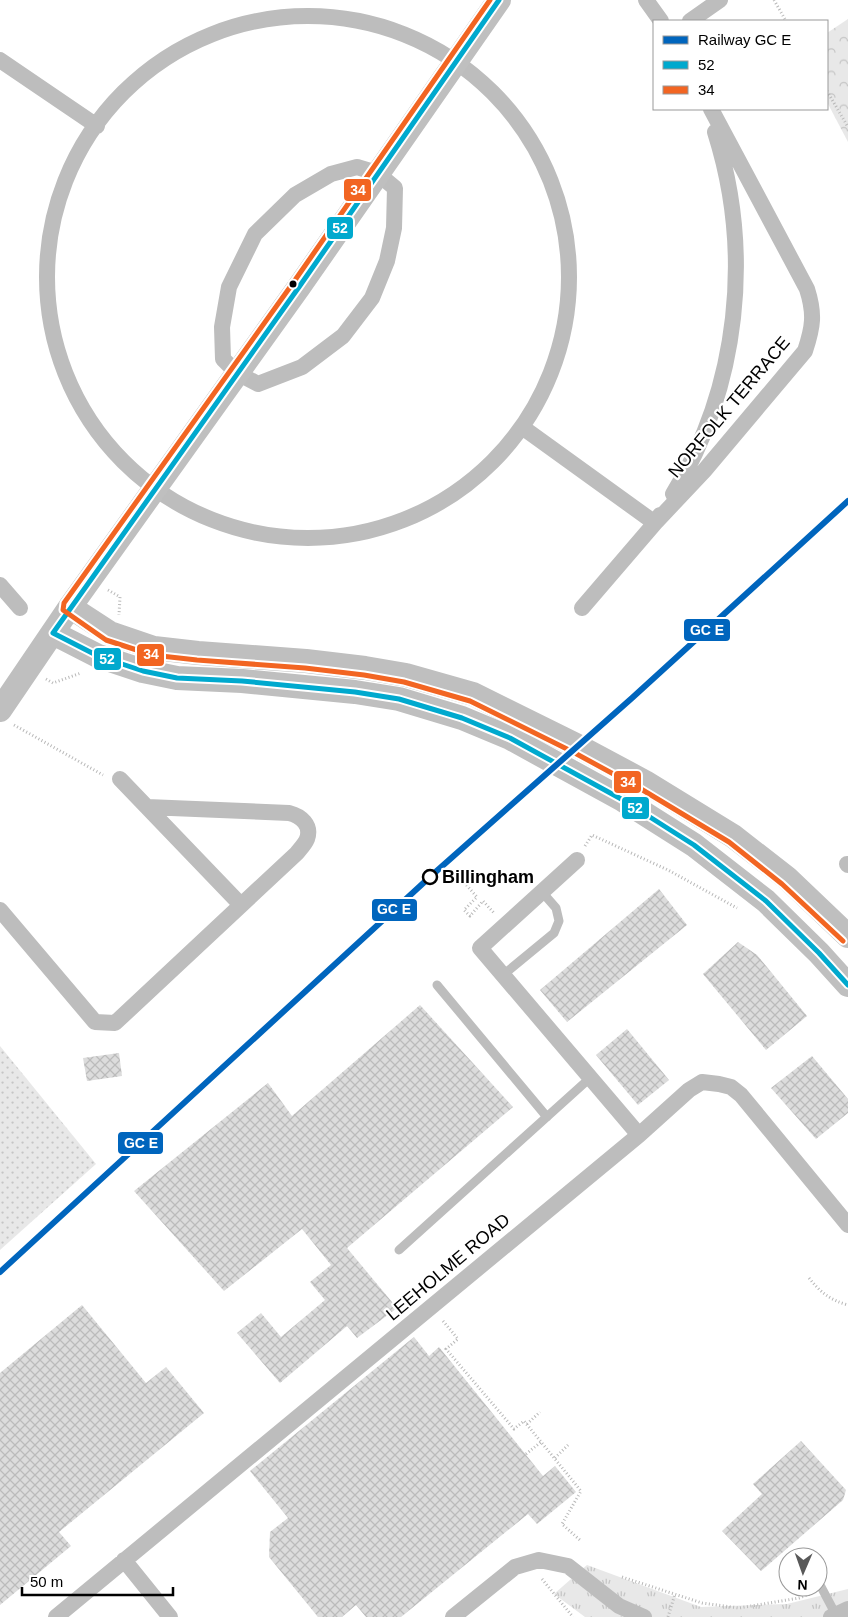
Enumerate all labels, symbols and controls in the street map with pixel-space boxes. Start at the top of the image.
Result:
legend [653,20,828,110]
text: Railway GC E [698,31,791,48]
text: 52 [698,56,715,73]
text: 34 [698,81,715,98]
line badge: 34 [343,178,372,202]
text: 34 [350,182,366,198]
line badge: 52 [326,216,354,240]
text: 52 [332,220,348,236]
unlabelled marker [288,279,298,289]
street label: NORFOLK TERRACE [664,333,794,481]
line badge: GC E [683,618,731,642]
text: GC E [690,622,724,638]
line badge: 34 [136,643,165,667]
text: 34 [143,646,159,662]
line badge: 52 [93,647,122,671]
text: 52 [99,651,115,667]
line badge: 34 [613,770,642,794]
text: 34 [620,774,636,790]
line badge: 52 [621,796,650,820]
text: 52 [627,800,643,816]
place label: Billingham [442,867,534,887]
marker: Billingham [422,869,438,885]
line badge: GC E [371,898,418,922]
text: GC E [377,901,411,917]
line badge: GC E [117,1131,164,1155]
text: GC E [124,1135,158,1151]
street label: LEEHOLME ROAD [382,1210,514,1324]
north arrow [778,1547,828,1597]
scale bar [22,1564,174,1596]
text: 50 m [30,1573,63,1590]
text: N [797,1577,808,1593]

